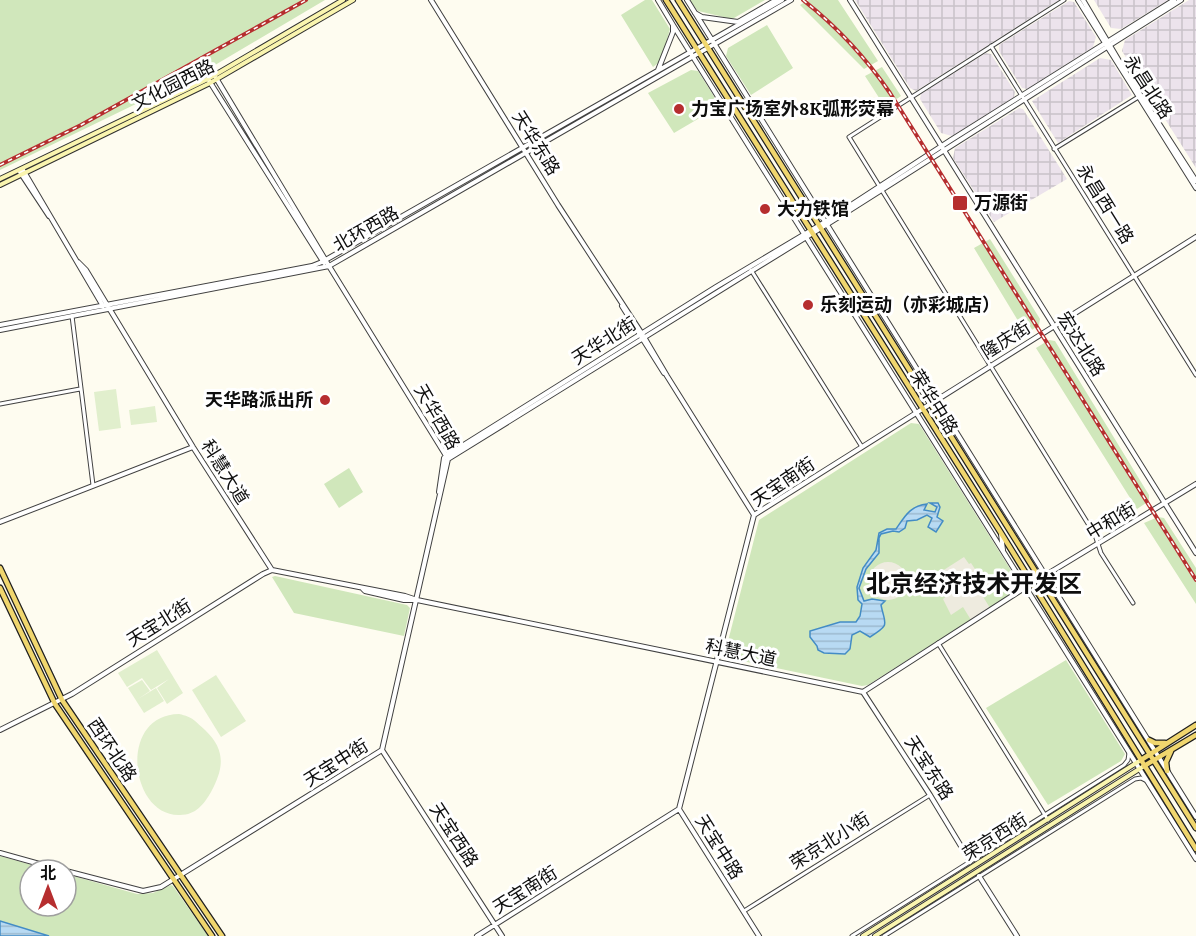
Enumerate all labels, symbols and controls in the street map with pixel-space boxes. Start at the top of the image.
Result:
street label: 永昌北路 [1119,50,1178,123]
street label: 文化园西路 [127,54,218,115]
place label: 力宝广场室外8K弧形荧幕 [691,97,894,120]
marker: 力宝广场室外8K弧形荧幕 [672,102,686,116]
street label: 天华东路 [508,106,565,179]
street label: 永昌西一路 [1072,159,1139,248]
place label: 万源街 [974,191,1028,214]
marker: 万源街 [951,194,969,212]
place label: 大力铁馆 [777,197,849,220]
street label: 北环西路 [329,201,403,257]
marker: 大力铁馆 [758,202,772,216]
place label: 乐刻运动（亦彩城店） [820,293,1000,316]
marker: 乐刻运动（亦彩城店） [801,298,815,312]
street label: 宏达北路 [1053,307,1110,380]
street label: 天华北街 [567,312,640,369]
street label: 隆庆街 [977,316,1035,364]
street label: 荣华中路 [906,365,963,438]
street label: 天华西路 [409,380,465,454]
place label: 天华路派出所 [205,388,313,411]
marker: 天华路派出所 [318,393,332,407]
street label: 科慧大道 [197,435,254,508]
street label: 天宝南街 [746,452,819,511]
street label: 中和街 [1082,497,1140,544]
district label: 北京经济技术开发区 [866,568,1082,599]
street label: 天宝北街 [122,594,195,651]
street label: 科慧大道 [703,634,779,671]
street label: 西环北路 [83,713,142,786]
street label: 天宝东路 [900,731,959,804]
street label: 天宝中街 [299,734,372,791]
street label: 天宝西路 [425,798,484,871]
street label: 荣京北小街 [785,807,874,874]
street label: 荣京西街 [958,808,1031,865]
street label: 天宝中路 [691,810,748,883]
north arrow [18,858,78,918]
street label: 天宝南街 [488,861,561,918]
text: 北 [40,863,56,883]

